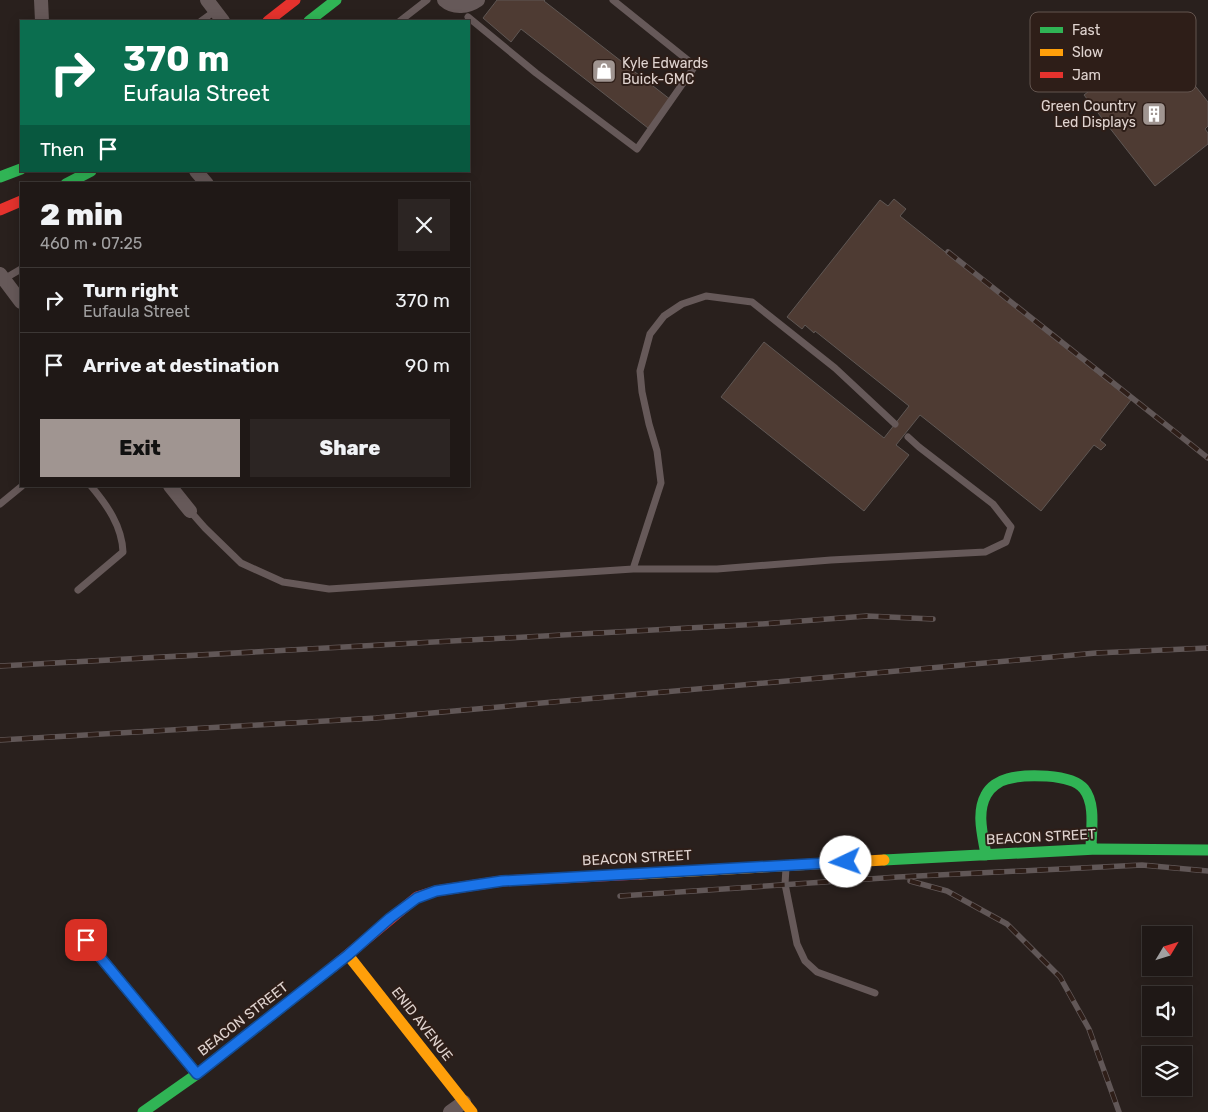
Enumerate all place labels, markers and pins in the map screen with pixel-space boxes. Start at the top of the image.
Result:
place label: Kyle Edwards Buick-GMC [622,55,708,88]
shop icon: Kyle Edwards Buick-GMC [591,58,617,84]
place label: Green Country Led Displays [1041,98,1136,131]
building icon: Green Country Led Displays [1141,101,1167,127]
pin [65,919,107,961]

